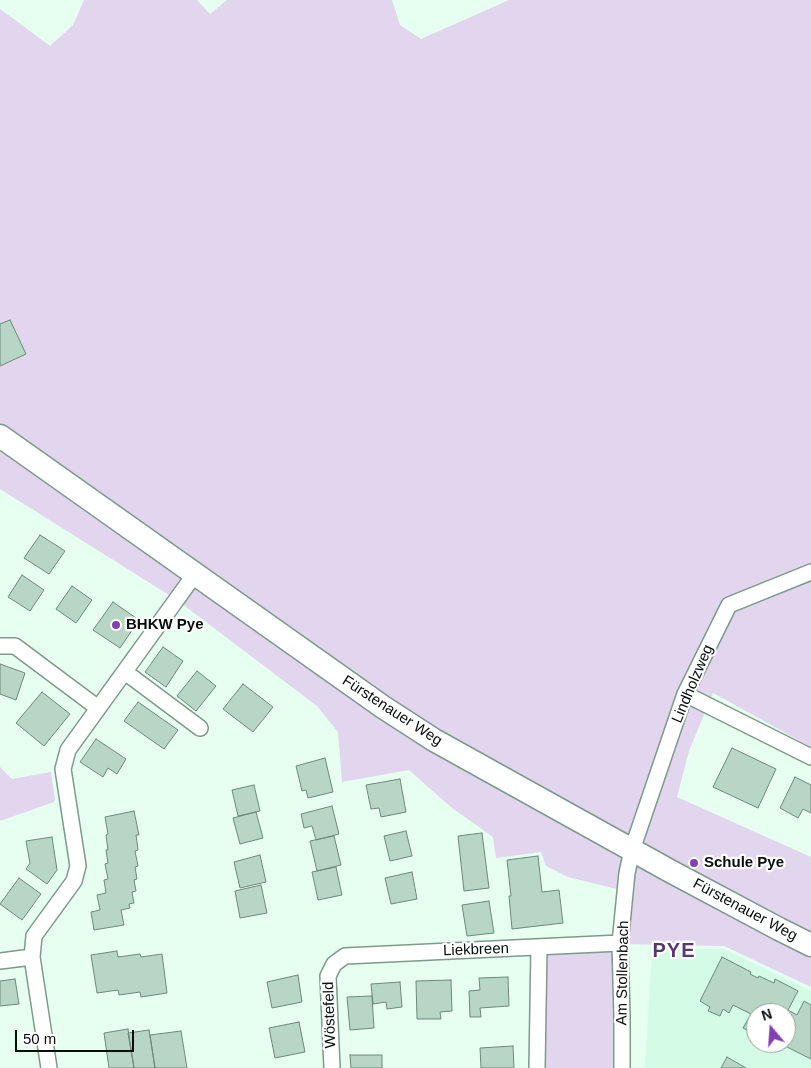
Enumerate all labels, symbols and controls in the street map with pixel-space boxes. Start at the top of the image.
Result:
place label: BHKW Pye [126,616,204,634]
marker: BHKW Pye [110,619,122,631]
street label: Lindholzweg [668,642,718,726]
street label: Fürstenauer Weg [339,672,445,750]
place label: Schule Pye [704,854,784,872]
marker: Schule Pye [688,857,700,869]
street label: Fürstenauer Weg [690,875,800,945]
street label: Am Stollenbach [613,920,633,1026]
district label: PYE [652,939,696,963]
street label: Liekbreen [443,940,509,960]
street label: Wöstefeld [320,981,340,1049]
north arrow [746,1003,796,1053]
text: N [759,1006,774,1024]
scale bar [18,1020,136,1052]
text: 50 m [23,1030,56,1047]

